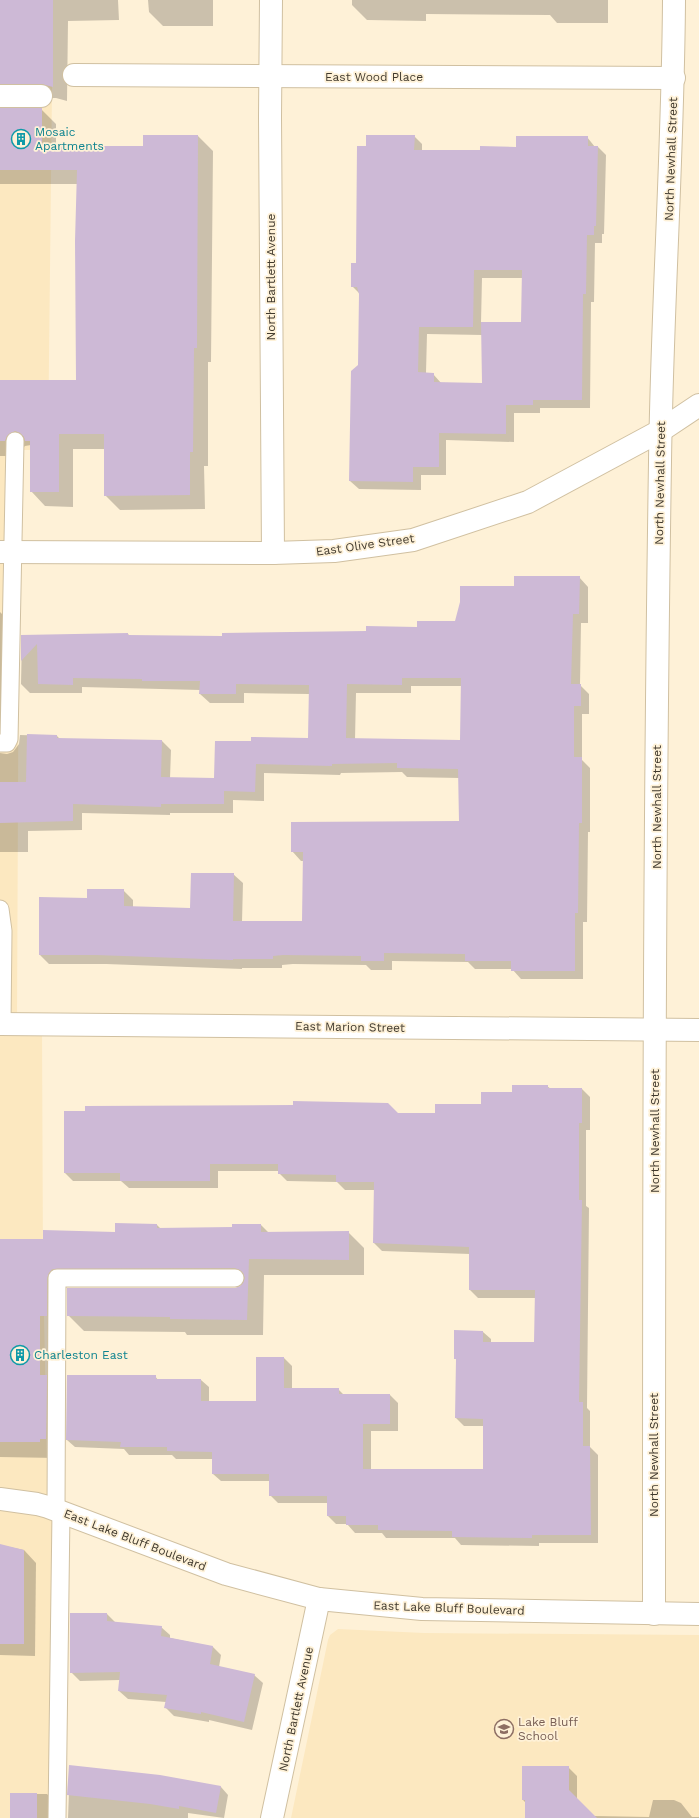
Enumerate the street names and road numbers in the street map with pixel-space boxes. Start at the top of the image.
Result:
street label: East Wood Place [325,70,423,84]
street label: North Newhall Street [662,97,680,221]
street label: North Bartlett Avenue [264,213,278,340]
street label: North Newhall Street [652,421,668,545]
street label: East Olive Street [315,531,415,559]
street label: North Newhall Street [650,745,664,869]
street label: East Marion Street [295,1019,405,1035]
street label: North Newhall Street [648,1069,662,1193]
street label: North Newhall Street [647,1393,661,1517]
street label: East Lake Bluff Boulevard [62,1506,208,1574]
street label: East Lake Bluff Boulevard [373,1598,525,1618]
street label: North Bartlett Avenue [276,1645,316,1773]

